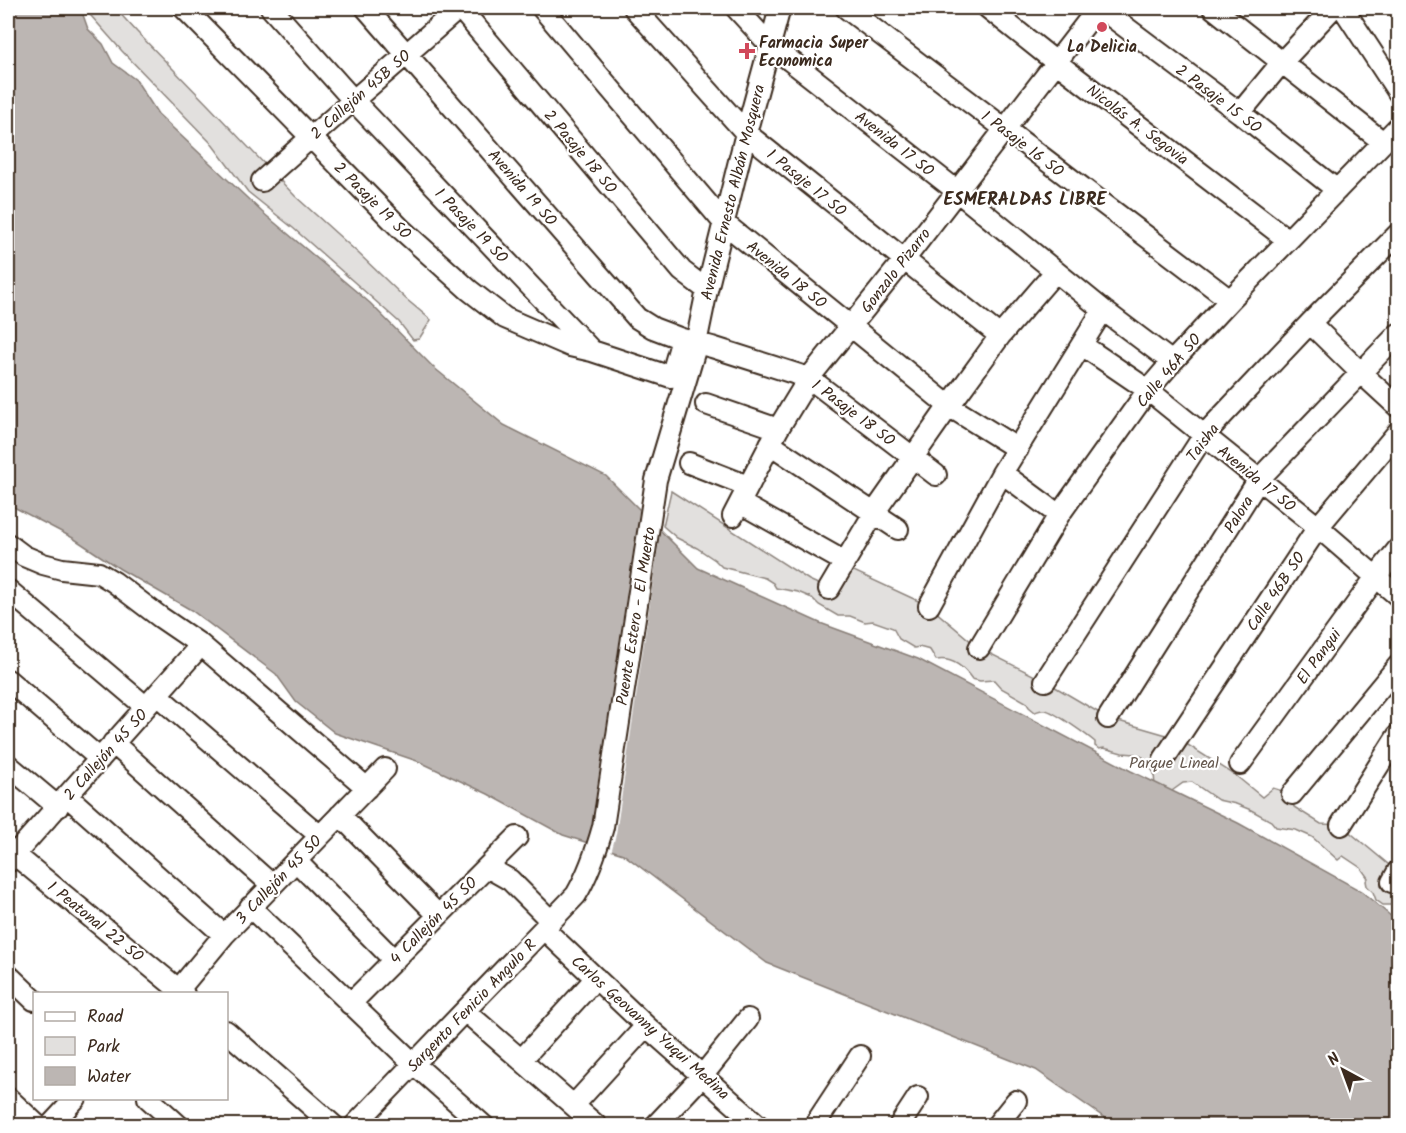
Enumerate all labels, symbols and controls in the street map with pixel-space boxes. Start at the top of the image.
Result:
marker: La Delicia [1095,20,1109,34]
place label: Farmacia Super Economica [759,31,869,74]
place label: La Delicia [1067,35,1137,60]
street label: 2 Callejón 45B SO [305,44,417,146]
marker: Farmacia Super Economica [740,44,754,58]
street label: 2 Pasaje 15 SO [1170,58,1267,140]
street label: Nicolás A. Segovia [1081,78,1193,172]
street label: Avenida Ernesto Albán Mosquera [695,82,772,303]
street label: 2 Pasaje 18 SO [537,104,623,200]
street label: Avenida 17 SO [849,105,939,183]
street label: 1 Pasaje 16 SO [975,105,1069,184]
street label: 1 Pasaje 17 SO [761,143,852,223]
street label: Avenida 19 SO [481,144,563,232]
street label: 2 Pasaje 19 SO [327,156,417,246]
street label: 1 Pasaje 19 SO [428,182,514,270]
district label: ESMERALDAS LIBRE [944,186,1108,215]
street label: Gonzalo Pizarro [855,223,938,319]
street label: Avenida 18 SO [740,235,832,316]
street label: Calle 46A SO [1130,328,1208,414]
street label: 1 Pasaje 18 SO [806,373,900,453]
street label: Taisha [1180,418,1226,468]
street label: Avenida 17 SO [1211,440,1301,519]
street label: Palora [1218,491,1261,538]
street label: Puente Estero - El Muerto [610,525,663,707]
street label: Calle 46B SO [1240,547,1312,637]
street label: El Pangui [1290,623,1349,690]
street label: 2 Callejón 45 SO [58,703,154,807]
park label: Parque Lineal [1129,751,1219,776]
street label: 3 Callejón 45 SO [230,829,329,930]
street label: 4 Callejón 45 SO [384,871,484,971]
street label: 1 Peatonal 22 SO [41,875,149,969]
street label: Sargento Fenicio Angulo R [401,934,543,1079]
street label: Carlos Geovanny Yuqui Medina [565,950,735,1106]
legend [33,992,228,1100]
text: Road [87,1003,124,1032]
text: Park [87,1033,120,1062]
north arrow [1313,1040,1373,1100]
text: N [1322,1047,1346,1073]
text: Water [87,1063,132,1092]

